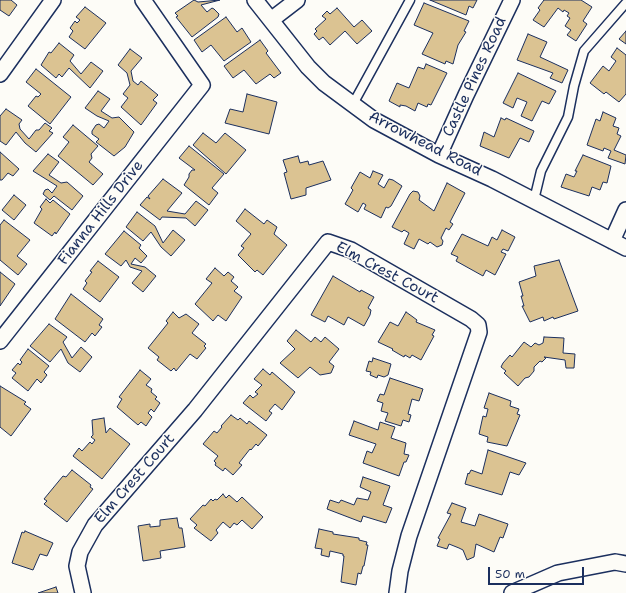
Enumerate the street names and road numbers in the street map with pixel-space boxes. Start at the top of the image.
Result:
street label: Castle Pines Road [439,14,511,140]
street label: Arrowhead Road [365,108,485,180]
street label: Fianna Hills Drive [55,157,147,269]
street label: Elm Crest Court [333,238,441,308]
street label: Elm Crest Court [91,430,179,528]

